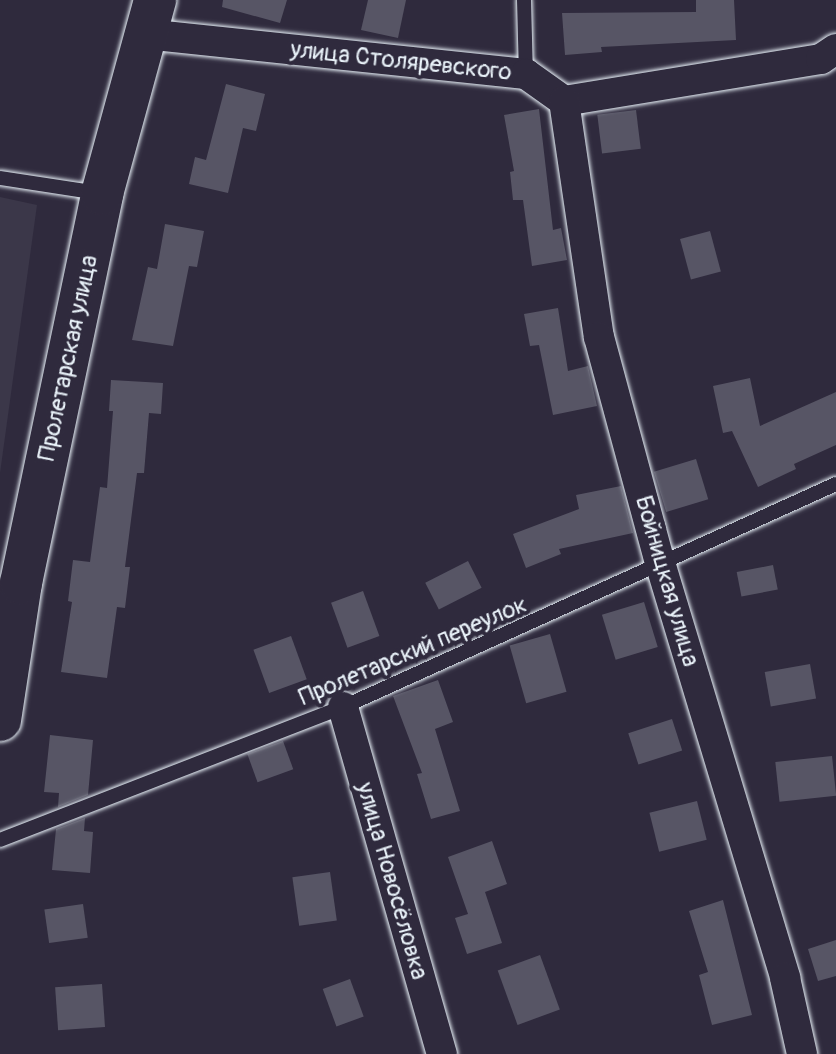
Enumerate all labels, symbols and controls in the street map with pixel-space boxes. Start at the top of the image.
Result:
street label: улица Столяревского [289,35,513,87]
street label: Пролетарская улица [32,253,104,463]
street label: Бойницкая улица [629,492,705,670]
street label: Пролетарский переулок [295,590,531,712]
street label: улица Новосёловка [350,779,434,983]

